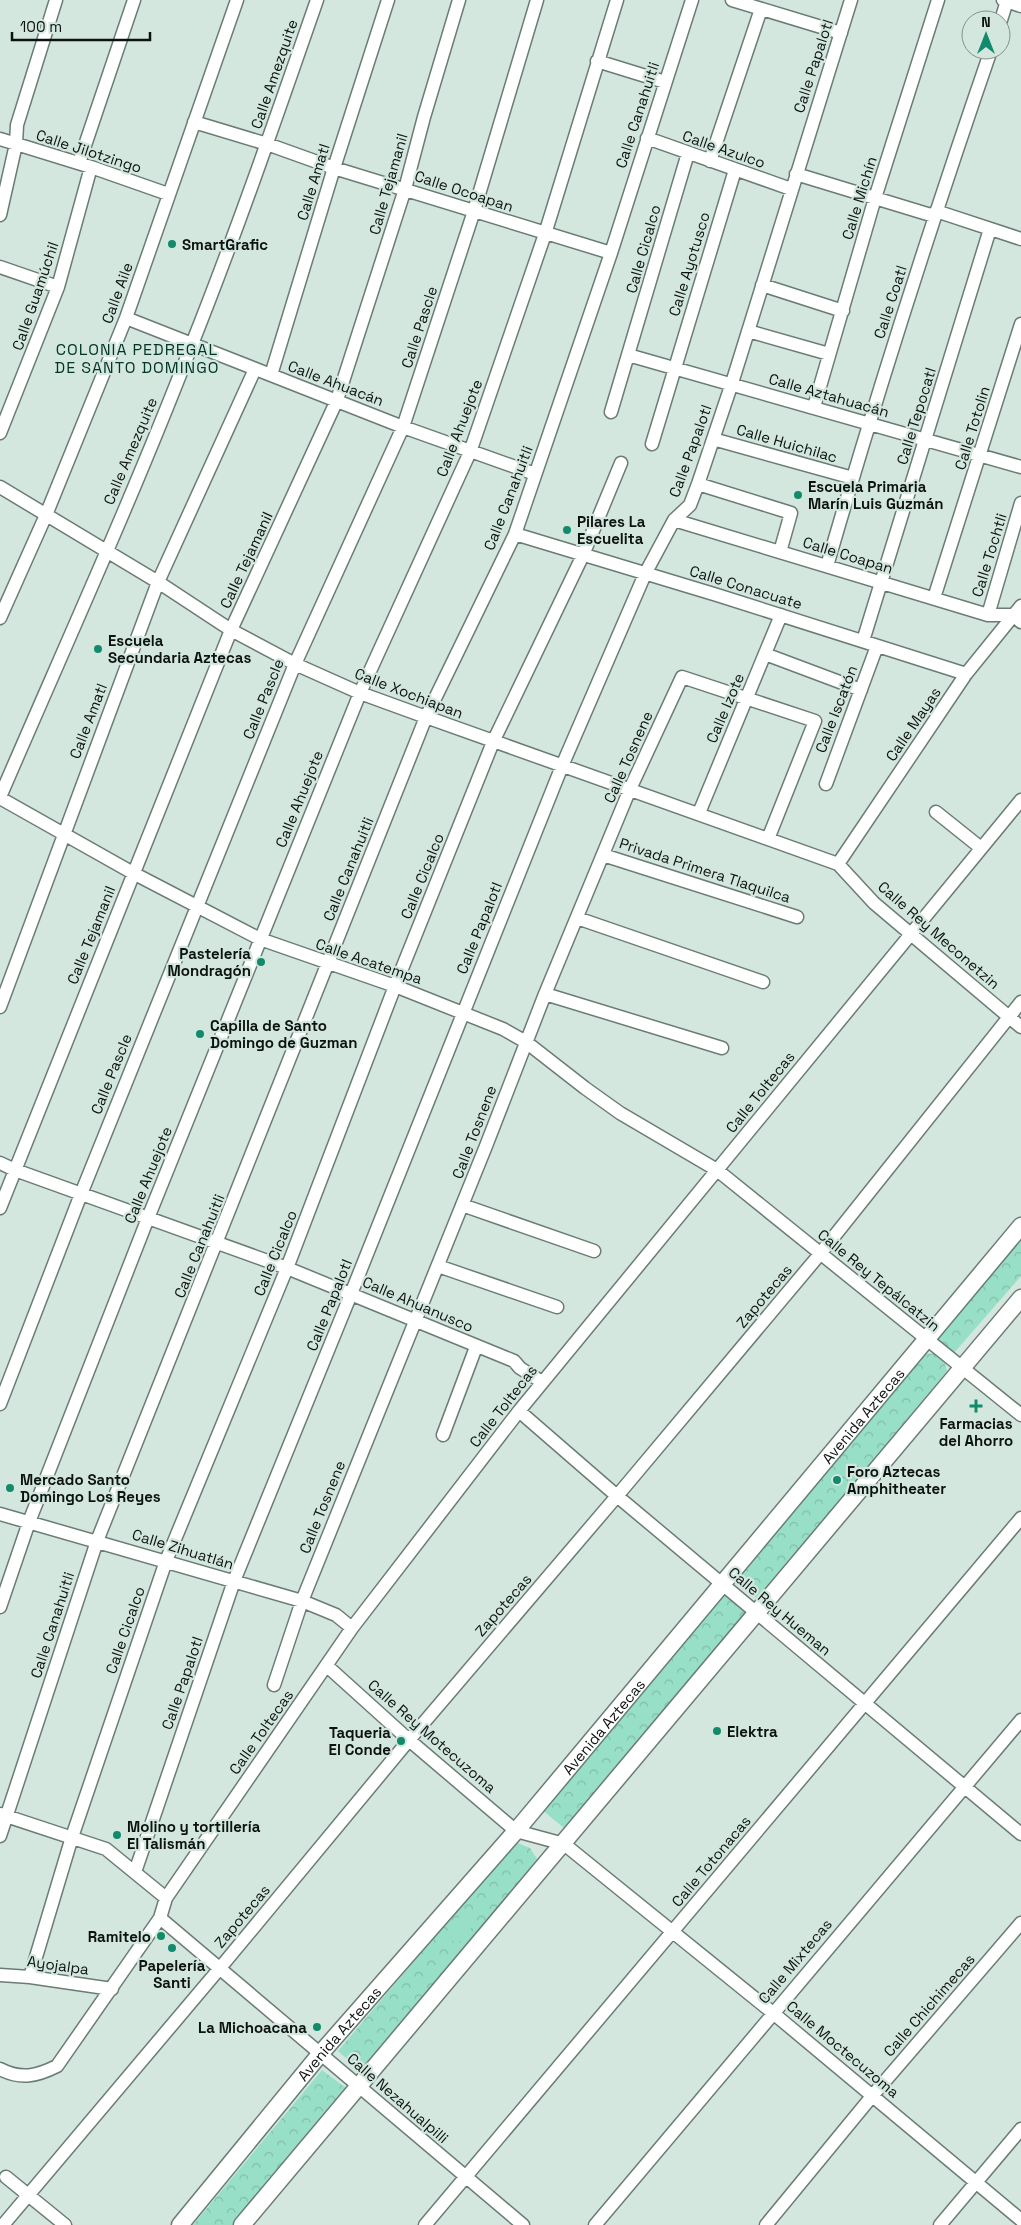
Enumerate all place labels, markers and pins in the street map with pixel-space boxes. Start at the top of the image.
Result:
place label: SmartGrafic [182,235,268,254]
marker: SmartGrafic [166,238,178,250]
place label: Escuela Primaria Marín Luis Guzmán [808,477,944,513]
marker: Escuela Primaria Marín Luis Guzmán [792,489,804,501]
place label: Pilares La Escuelita [577,512,646,548]
marker: Pilares La Escuelita [561,524,573,536]
place label: Escuela Secundaria Aztecas [108,631,251,667]
marker: Escuela Secundaria Aztecas [92,643,104,655]
place label: Pastelería Mondragón [168,944,251,980]
marker: Pastelería Mondragón [255,956,267,968]
place label: Capilla de Santo Domingo de Guzman [210,1016,357,1052]
marker: Capilla de Santo Domingo de Guzman [194,1028,206,1040]
marker: Farmacias del Ahorro [970,1400,982,1412]
place label: Farmacias del Ahorro [939,1414,1013,1450]
place label: Foro Aztecas Amphitheater [847,1462,946,1498]
place label: Mercado Santo Domingo Los Reyes [20,1470,161,1506]
marker: Foro Aztecas Amphitheater [831,1474,843,1486]
marker: Mercado Santo Domingo Los Reyes [4,1482,16,1494]
place label: Elektra [727,1722,778,1741]
place label: Taqueria El Conde [329,1723,391,1759]
marker: Elektra [711,1725,723,1737]
marker: Taqueria El Conde [395,1735,407,1747]
place label: Molino y tortillería El Talismán [127,1817,261,1853]
marker: Molino y tortillería El Talismán [111,1829,123,1841]
place label: Ramitelo [88,1927,151,1946]
marker: Ramitelo [155,1930,167,1942]
marker: Papelería Santi [166,1942,178,1954]
place label: Papelería Santi [138,1956,206,1992]
place label: La Michoacana [198,2018,307,2037]
marker: La Michoacana [311,2021,323,2033]

